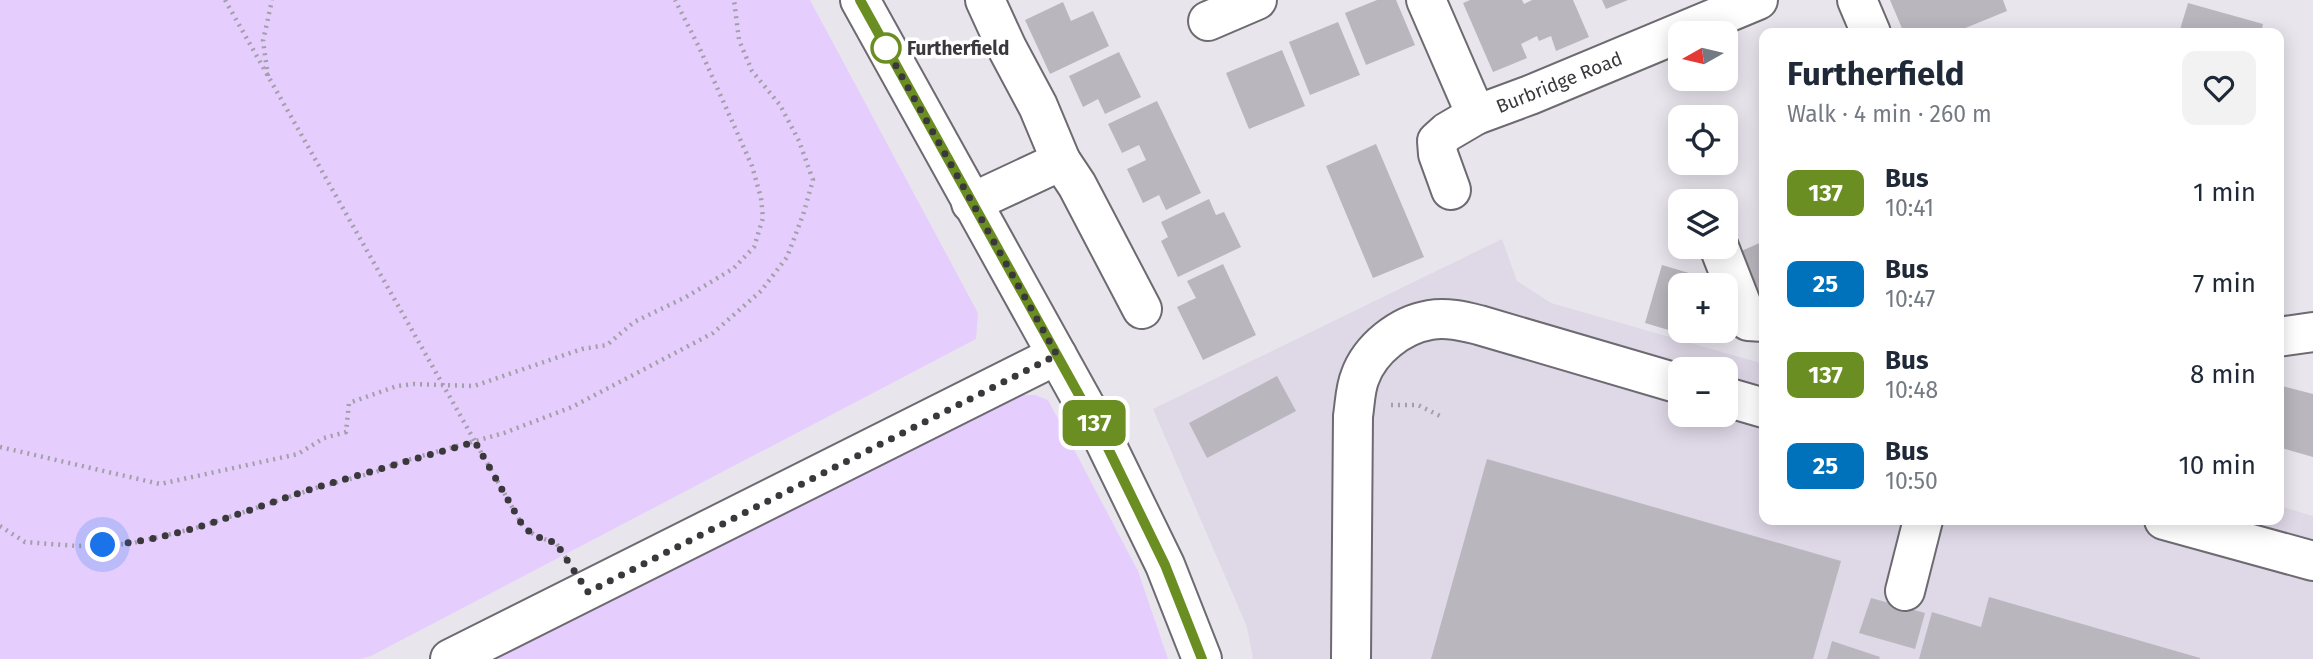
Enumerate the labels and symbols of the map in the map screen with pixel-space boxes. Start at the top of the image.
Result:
north arrow [1668,21,1738,91]
marker: Furtherfield [871,33,901,63]
place label: Furtherfield [907,37,1009,60]
street label: Burbridge Road [1493,47,1626,118]
line badge: 137 [1054,400,1134,446]
your location [85,527,120,562]

